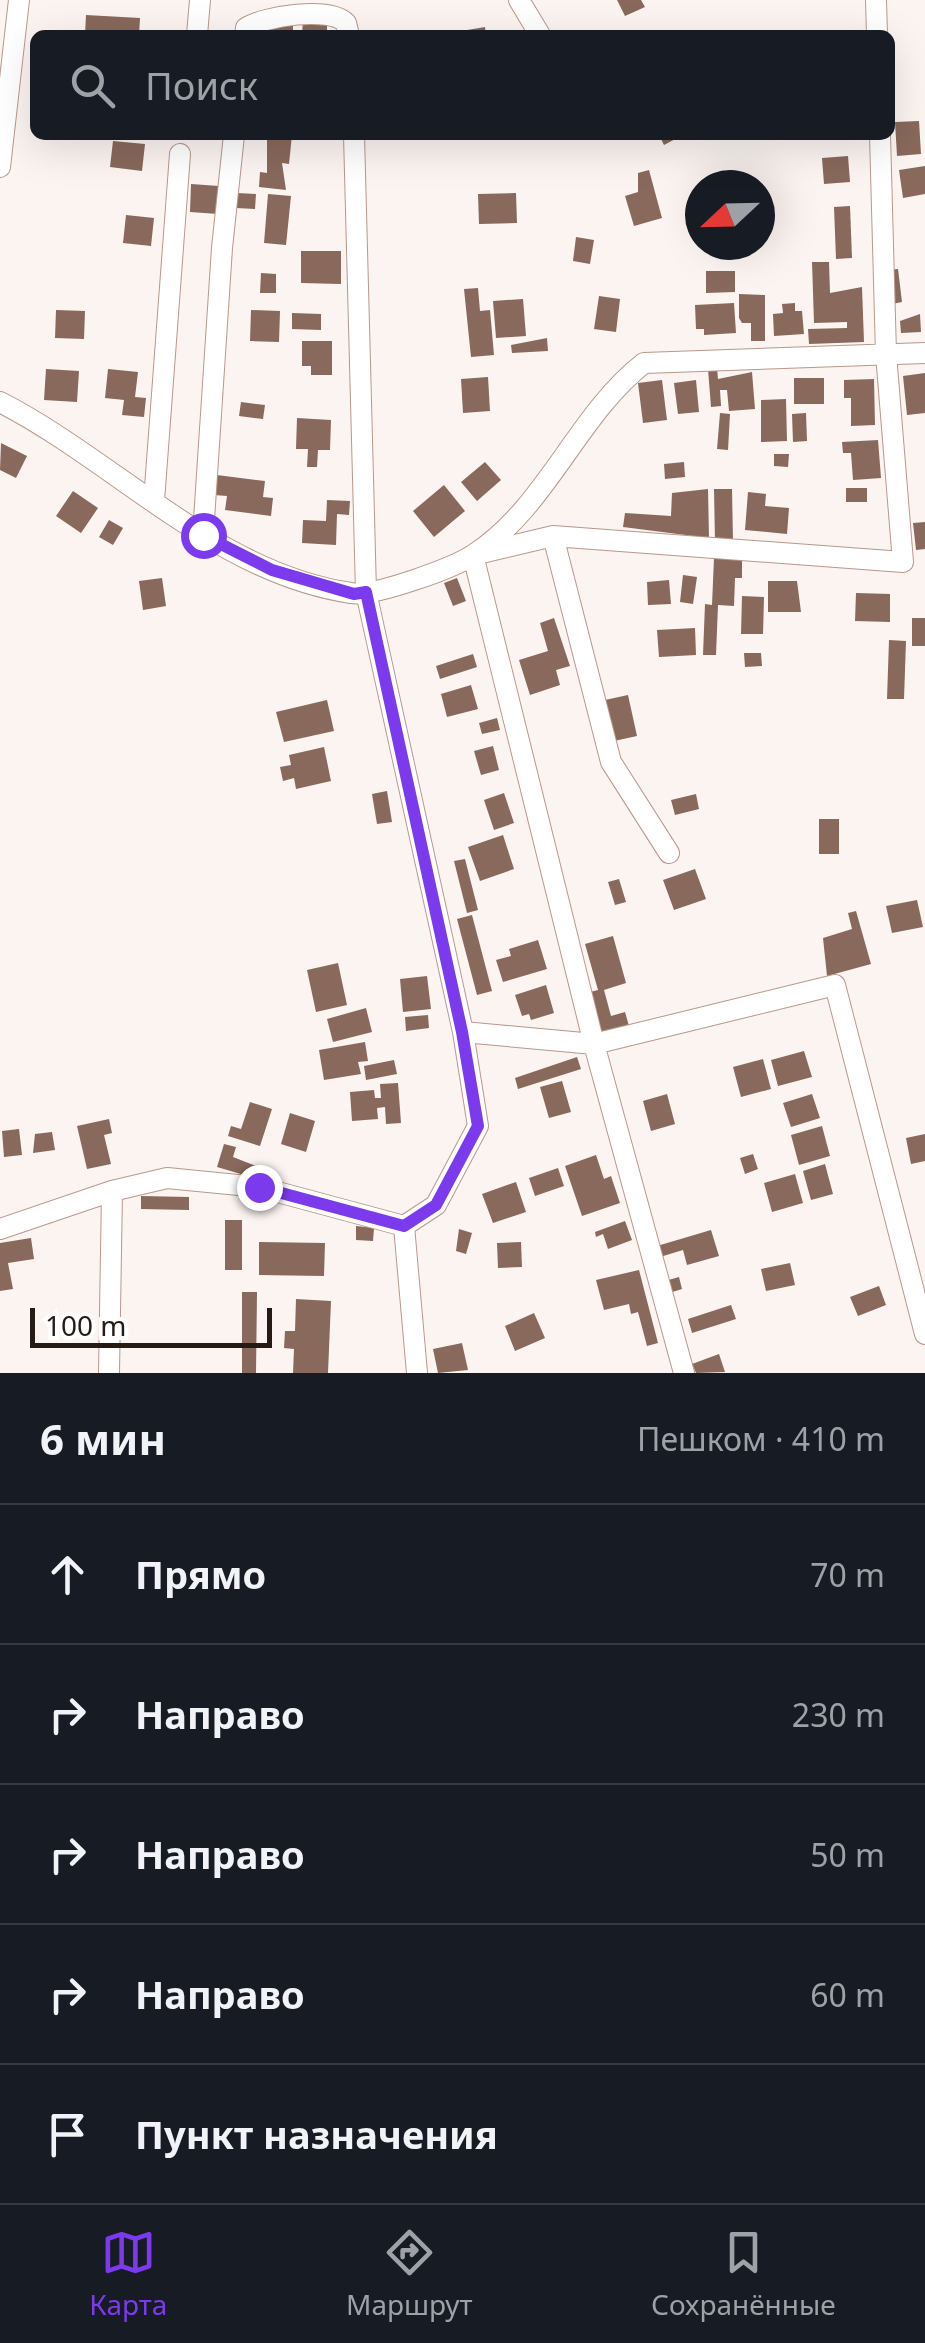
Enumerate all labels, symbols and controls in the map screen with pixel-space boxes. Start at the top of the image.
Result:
search box [30,30,895,140]
icon: search [65,58,120,113]
text: Поиск [145,59,258,111]
north arrow [685,170,775,260]
route start [181,513,227,559]
route end [237,1165,283,1211]
scale bar [30,1303,272,1348]
text: 100 m [45,1306,127,1344]
text: 6 мин [40,1410,166,1467]
text: Пешком · 410 m [637,1417,885,1460]
icon: ahead [40,1547,95,1602]
text: Прямо [135,1548,266,1600]
text: 70 m [810,1553,885,1596]
icon: right [40,1687,95,1742]
text: Направо [135,1688,305,1740]
text: 230 m [792,1693,885,1736]
icon: right [40,1827,95,1882]
text: Направо [135,1828,305,1880]
text: 50 m [810,1833,885,1876]
icon: right [40,1967,95,2022]
text: Направо [135,1968,305,2020]
text: 60 m [810,1973,885,2016]
icon: arrive [40,2107,95,2162]
text: Пункт назначения [135,2108,498,2160]
tab: Карта [89,2225,167,2323]
tab: Маршрут [346,2225,473,2323]
tab: Сохранённые [651,2225,836,2323]

